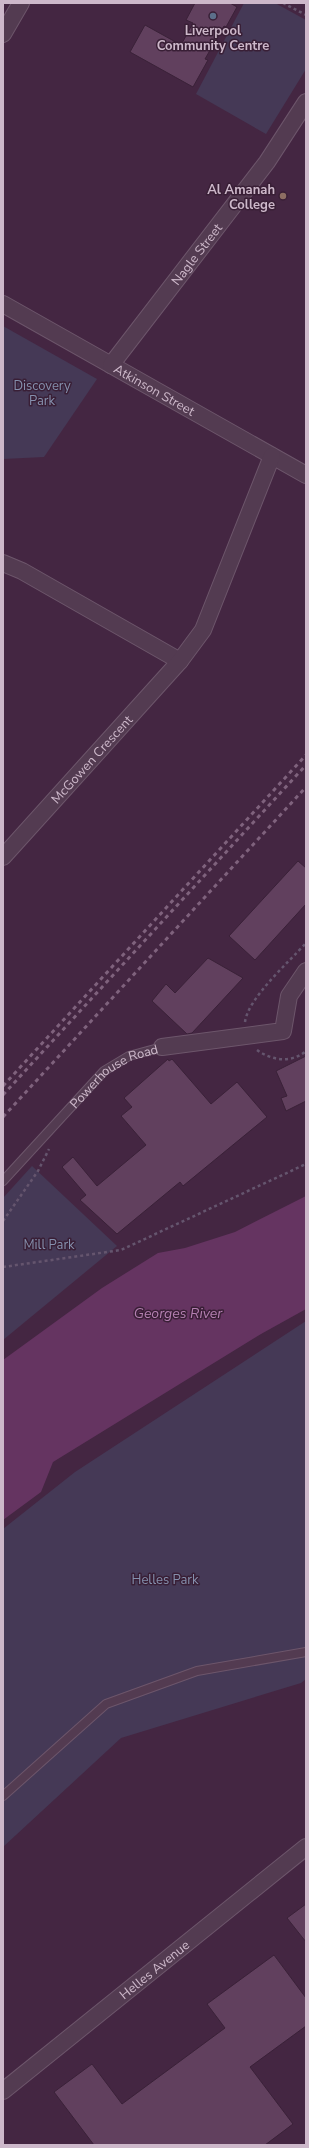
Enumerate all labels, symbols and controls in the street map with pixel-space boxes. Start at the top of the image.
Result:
marker: Liverpool Community Centre [208,11,218,21]
place label: Liverpool Community Centre [157,22,269,55]
place label: Al Amanah College [207,181,275,214]
marker: Al Amanah College [278,191,288,201]
street label: Nagle Street [167,220,227,289]
street label: Atkinson Street [110,360,198,421]
park label: Discovery Park [13,377,71,410]
street label: McGowen Crescent [47,711,137,808]
street label: Powerhouse Road [66,1040,160,1113]
park label: Mill Park [23,1236,75,1254]
water label: Georges River [134,1304,223,1323]
park label: Helles Park [132,1571,199,1589]
street label: Helles Avenue [116,1936,194,2004]

